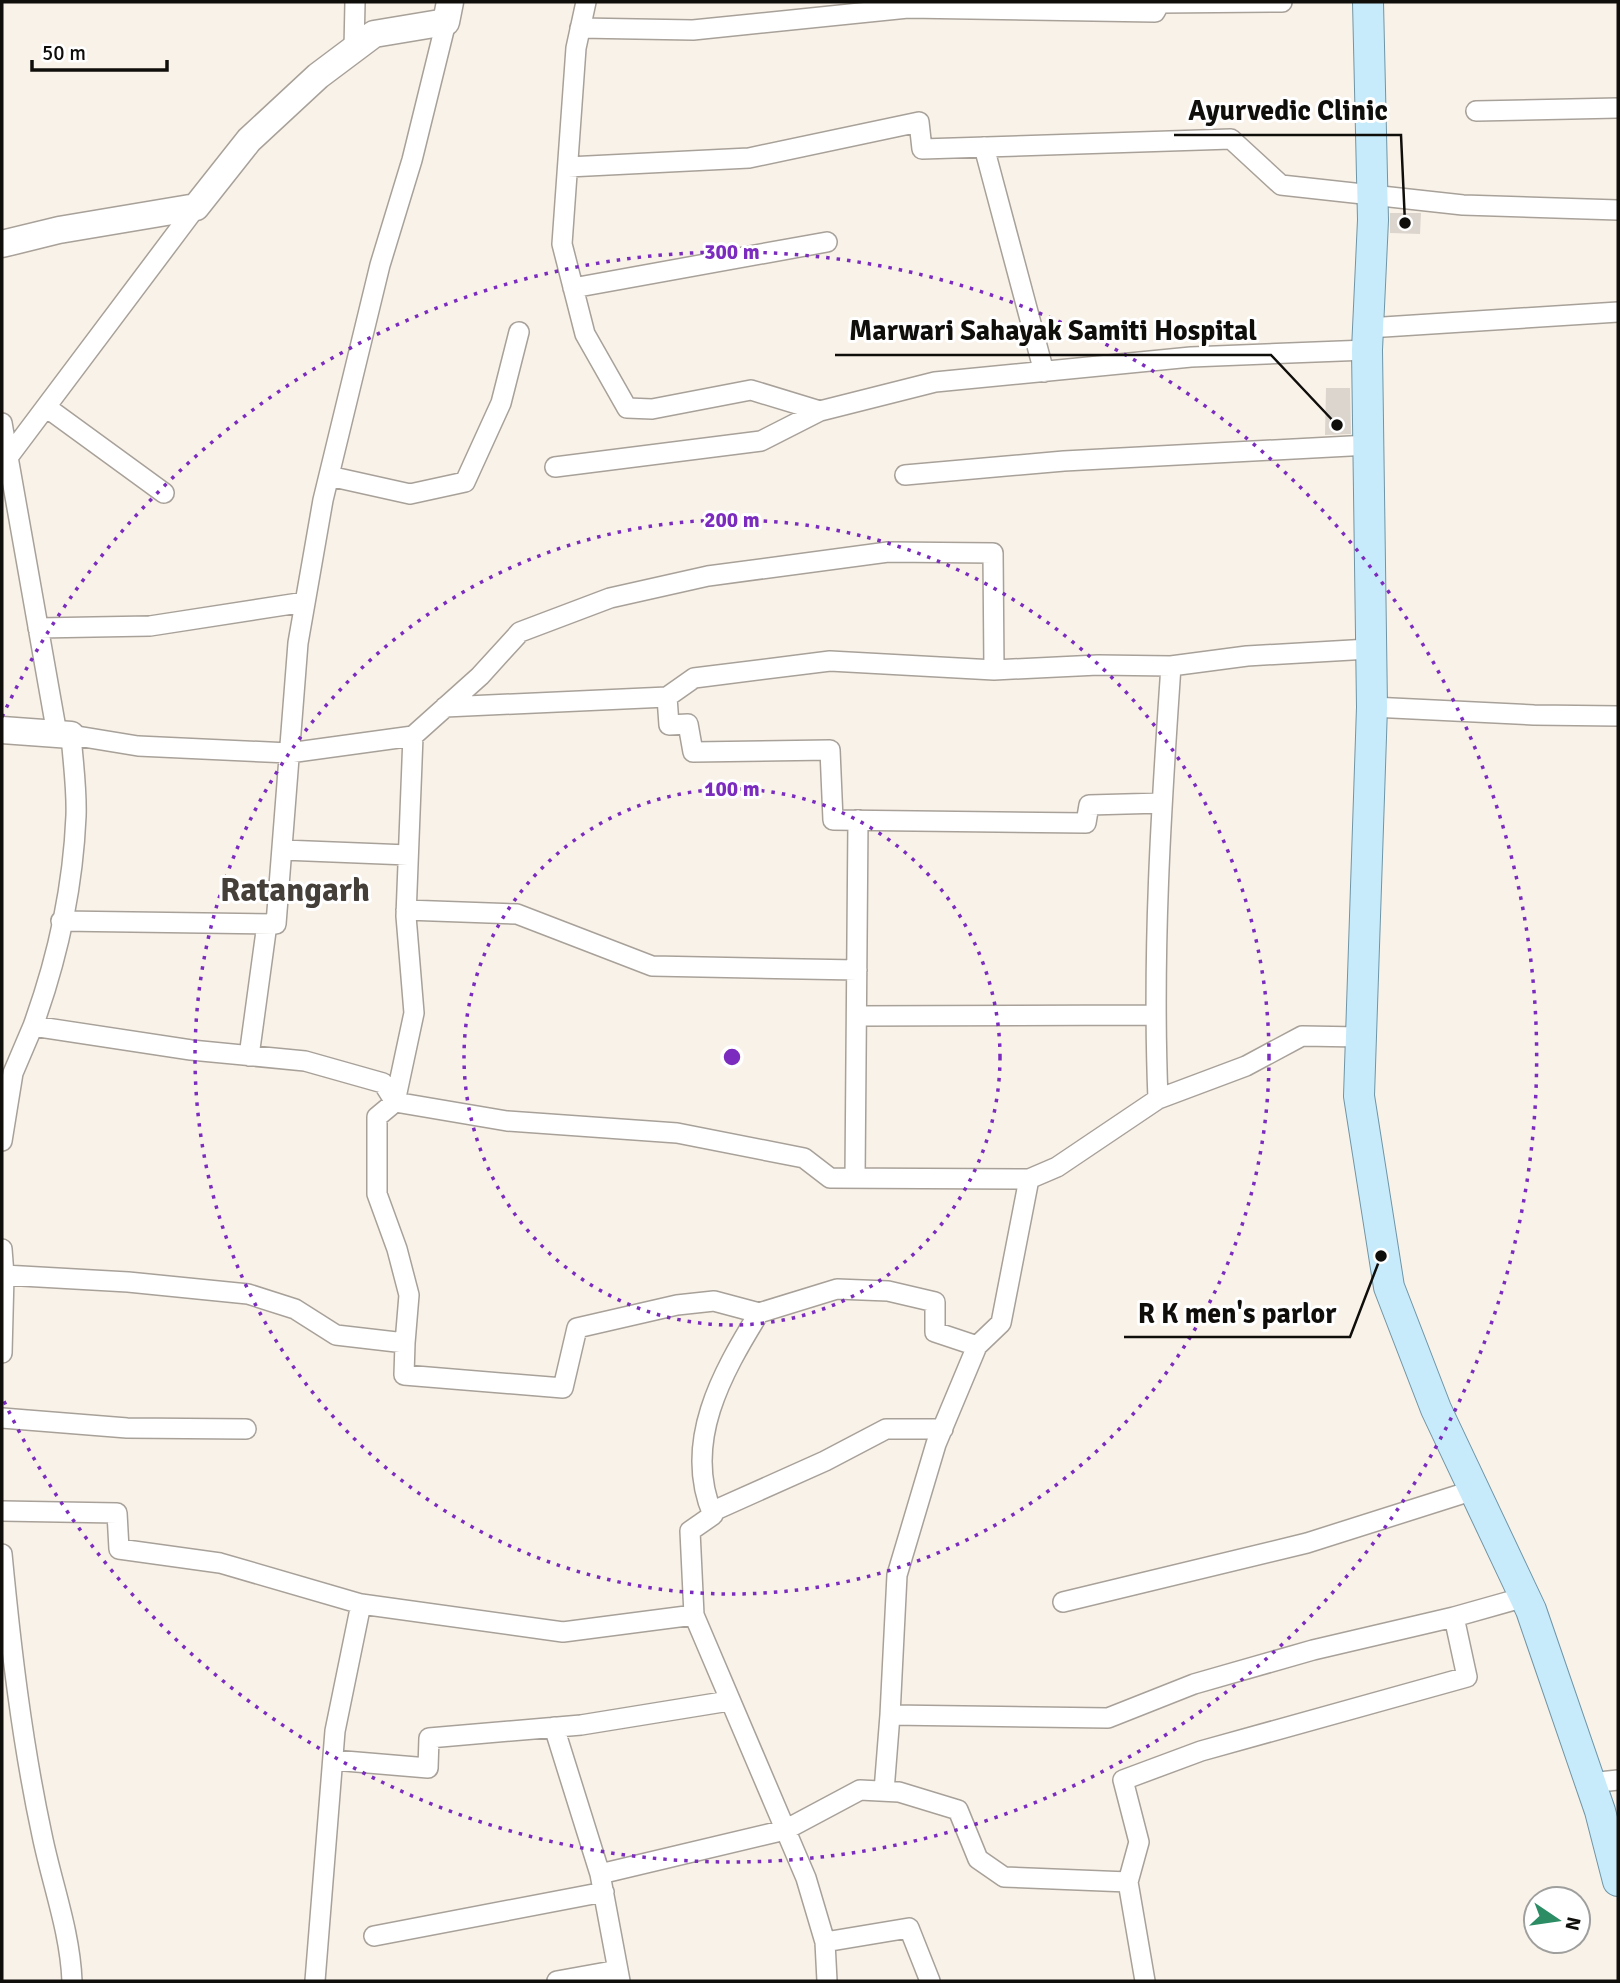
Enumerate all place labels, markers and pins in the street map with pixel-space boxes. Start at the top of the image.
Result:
callout: Ayurvedic Clinic [1174,86,1401,135]
callout: Marwari Sahayak Samiti Hospital [835,306,1271,355]
centre of rings [720,1045,744,1069]
callout: R K men's parlor [1124,1288,1350,1337]

